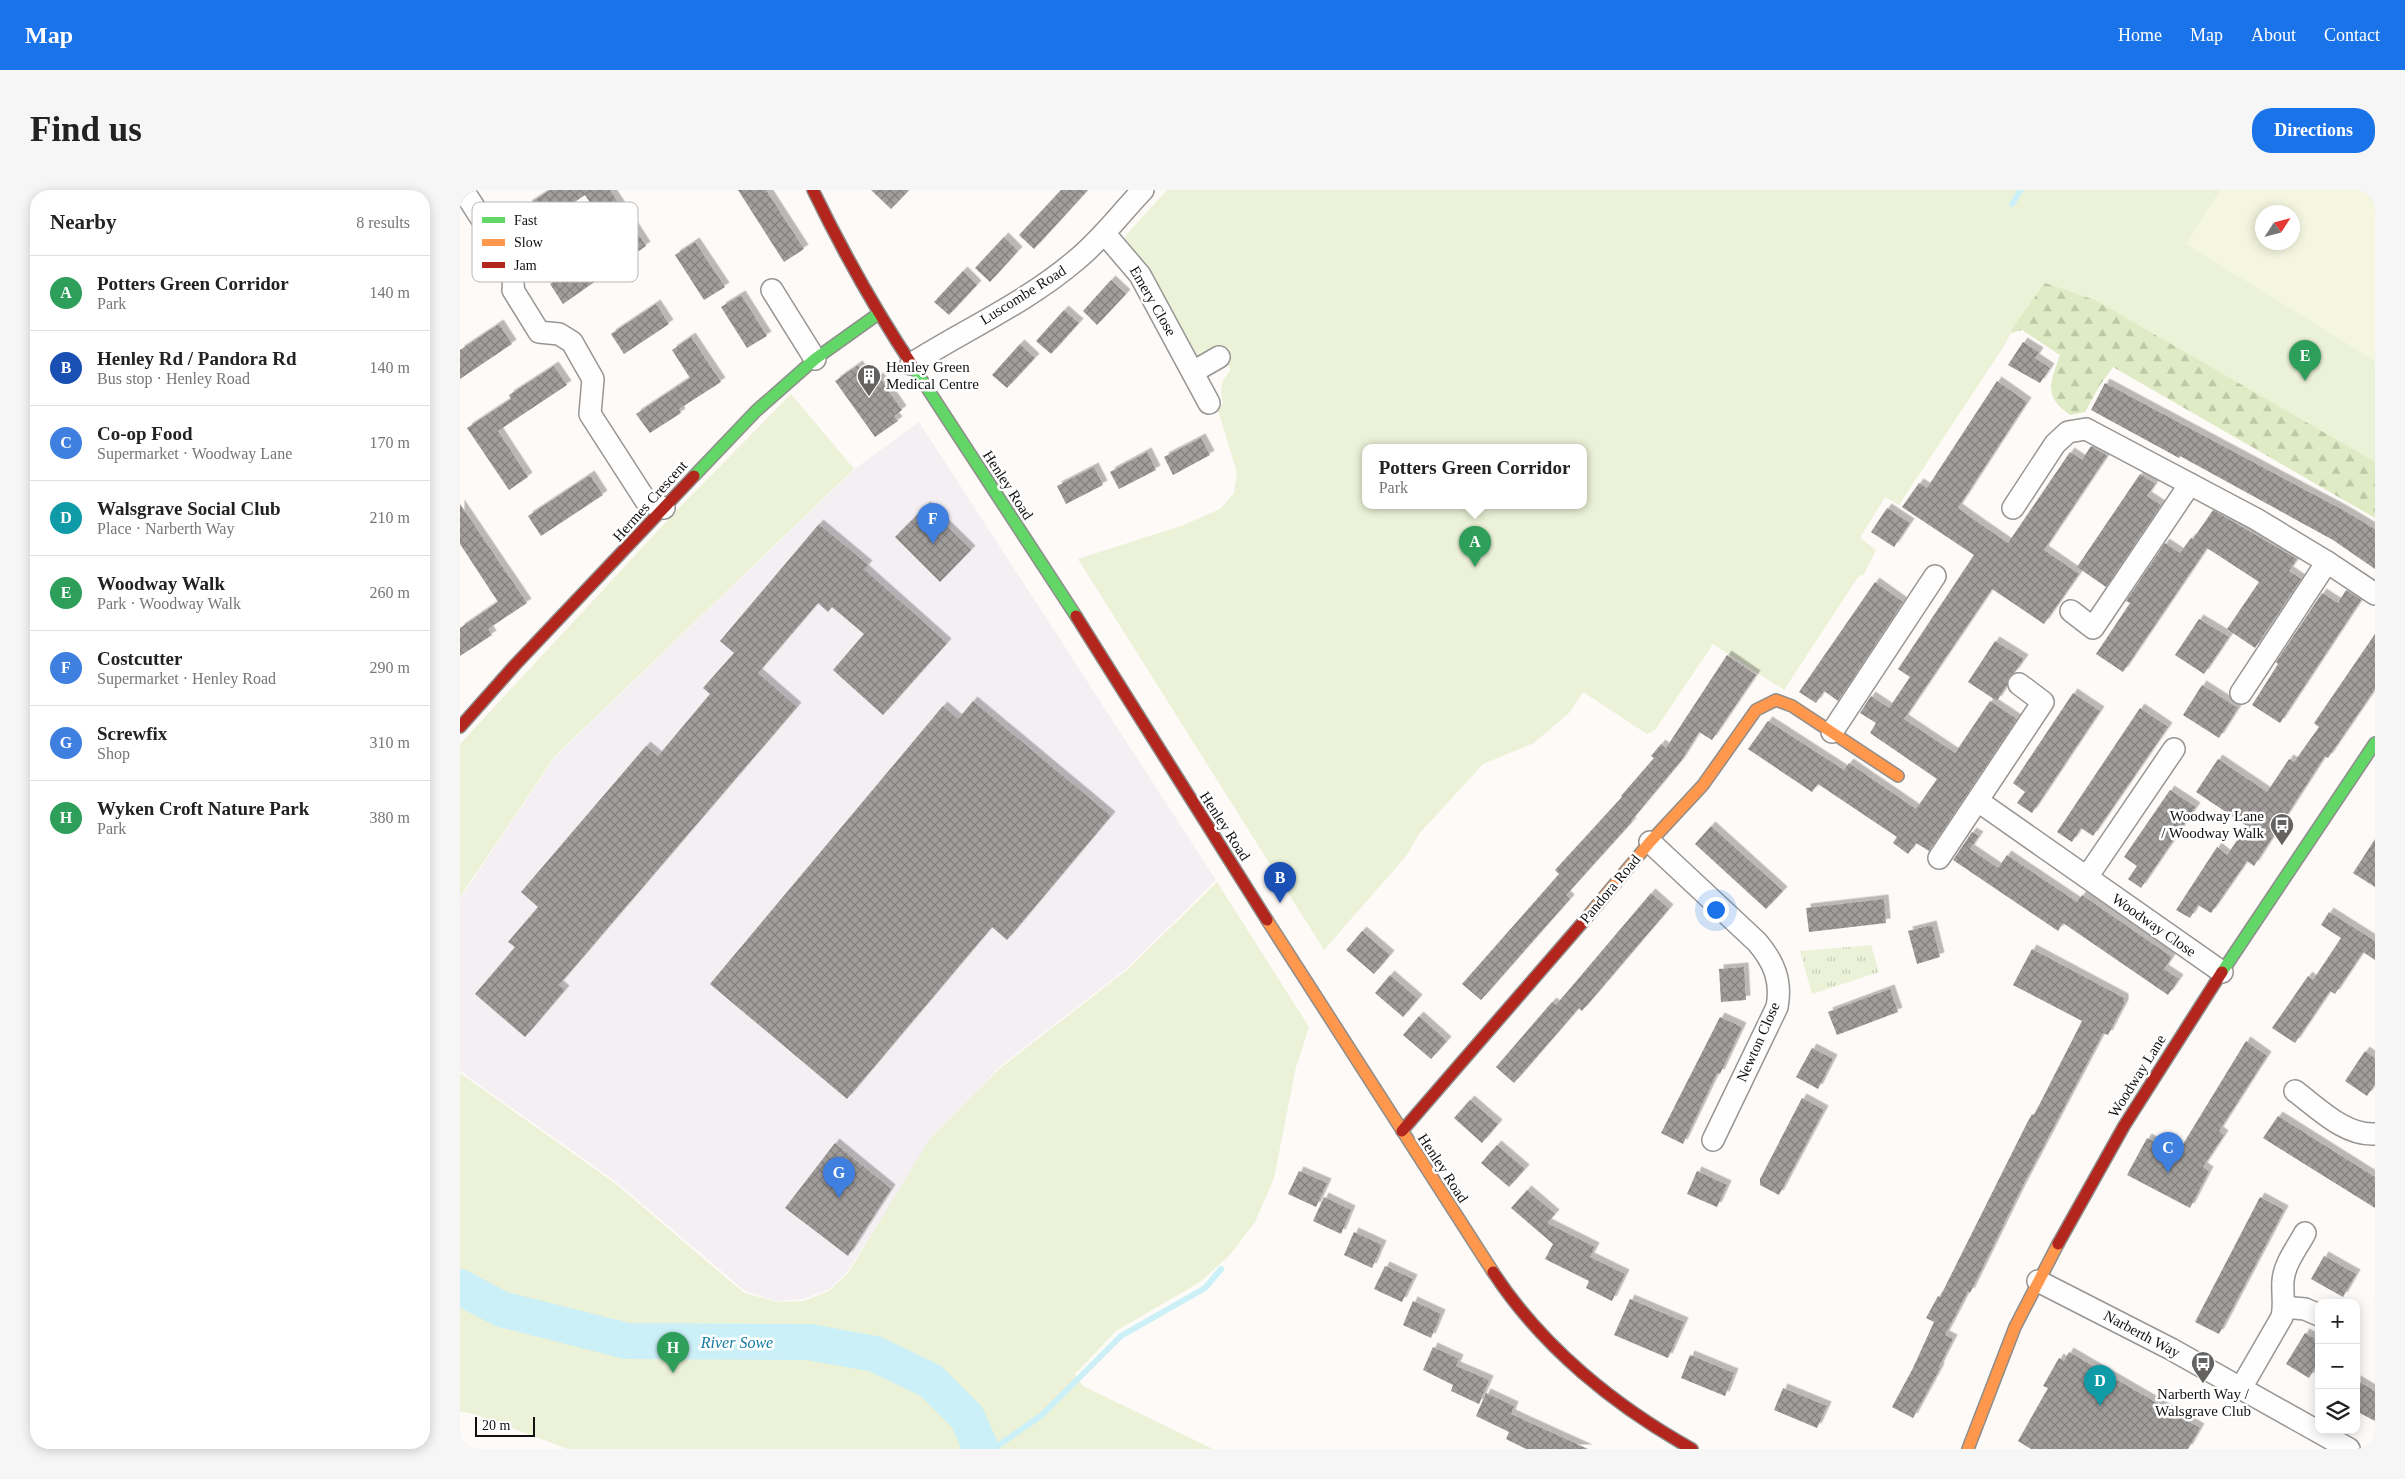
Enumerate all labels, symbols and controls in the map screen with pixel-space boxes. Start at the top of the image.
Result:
text: Map [25,22,73,48]
text: Home [2118,25,2162,45]
text: Map [2190,25,2223,45]
text: About [2251,25,2296,45]
text: Contact [2324,25,2380,45]
button: Directions [2252,108,2375,153]
text: Find us [30,110,142,149]
legend [472,202,638,282]
north arrow [2255,205,2300,250]
text: Nearby [50,210,117,234]
text: Fast [514,213,537,228]
text: 8 results [356,214,410,231]
text: Slow [514,235,544,250]
text: Jam [514,258,537,273]
street label: Luscombe Road [977,262,1069,328]
street label: Emery Close [1127,263,1180,339]
text: Potters Green Corridor [97,273,289,294]
text: A [60,284,72,301]
text: 140 m [370,284,410,301]
text: Park [97,295,126,312]
pin: E [2289,340,2321,381]
text: Henley Rd / Pandora Rd [97,348,297,369]
text: B [61,359,71,376]
text: 140 m [370,359,410,376]
place label: Henley Green Medical Centre [886,359,979,392]
building icon: Henley Green Medical Centre [856,363,882,397]
text: Bus stop · Henley Road [97,370,250,387]
text: Co-op Food [97,423,193,444]
text: C [60,434,72,451]
text: 170 m [370,434,410,451]
popup [1362,444,1587,509]
text: Supermarket · Woodway Lane [97,445,292,462]
street label: Henley Road [980,448,1036,523]
street label: Hermes Crescent [610,457,691,545]
text: Potters Green Corridor [1379,457,1570,478]
text: Park [1379,479,1408,496]
text: Walsgrave Social Club [97,498,281,519]
pin: F [917,503,949,544]
text: D [60,509,72,526]
text: 210 m [370,509,410,526]
text: Place · Narberth Way [97,520,234,537]
pin: A [1459,526,1491,567]
text: Woodway Walk [97,573,225,594]
text: E [61,584,71,601]
text: 260 m [370,584,410,601]
text: Park · Woodway Walk [97,595,241,612]
text: Costcutter [97,648,182,669]
text: F [61,659,71,676]
text: 290 m [370,659,410,676]
text: Supermarket · Henley Road [97,670,276,687]
text: Screwfix [97,723,167,744]
text: G [60,734,72,751]
text: 310 m [370,734,410,751]
text: Shop [97,745,130,762]
street label: Henley Road [1197,789,1253,864]
text: Wyken Croft Nature Park [97,798,309,819]
place label: Woodway Lane / Woodway Walk [2161,808,2264,841]
text: H [60,809,72,826]
text: 380 m [370,809,410,826]
bus stop icon: Woodway Lane / Woodway Walk [2269,812,2295,846]
text: Park [97,820,126,837]
street label: Pandora Road [1577,851,1644,927]
pin: B [1264,862,1296,903]
street label: Woodway Close [2109,890,2199,960]
your location [1703,897,1729,923]
street label: Newton Close [1733,999,1783,1084]
street label: Woodway Lane [2105,1032,2169,1120]
street label: Henley Road [1415,1131,1471,1206]
pin: C [2152,1132,2184,1173]
pin: G [823,1157,855,1198]
map controls [2315,1299,2360,1434]
button: + [2315,1299,2360,1344]
street label: Narberth Way [2101,1307,2183,1361]
pin: H [657,1332,689,1373]
water label: River Sowe [700,1334,773,1351]
button: − [2315,1344,2360,1389]
bus stop icon: Narberth Way / Walsgrave Club [2190,1350,2216,1384]
pin: D [2084,1365,2116,1406]
place label: Narberth Way / Walsgrave Club [2155,1386,2251,1419]
button: layers [2315,1389,2360,1434]
scale bar [475,1414,535,1437]
text: 20 m [482,1418,510,1433]

